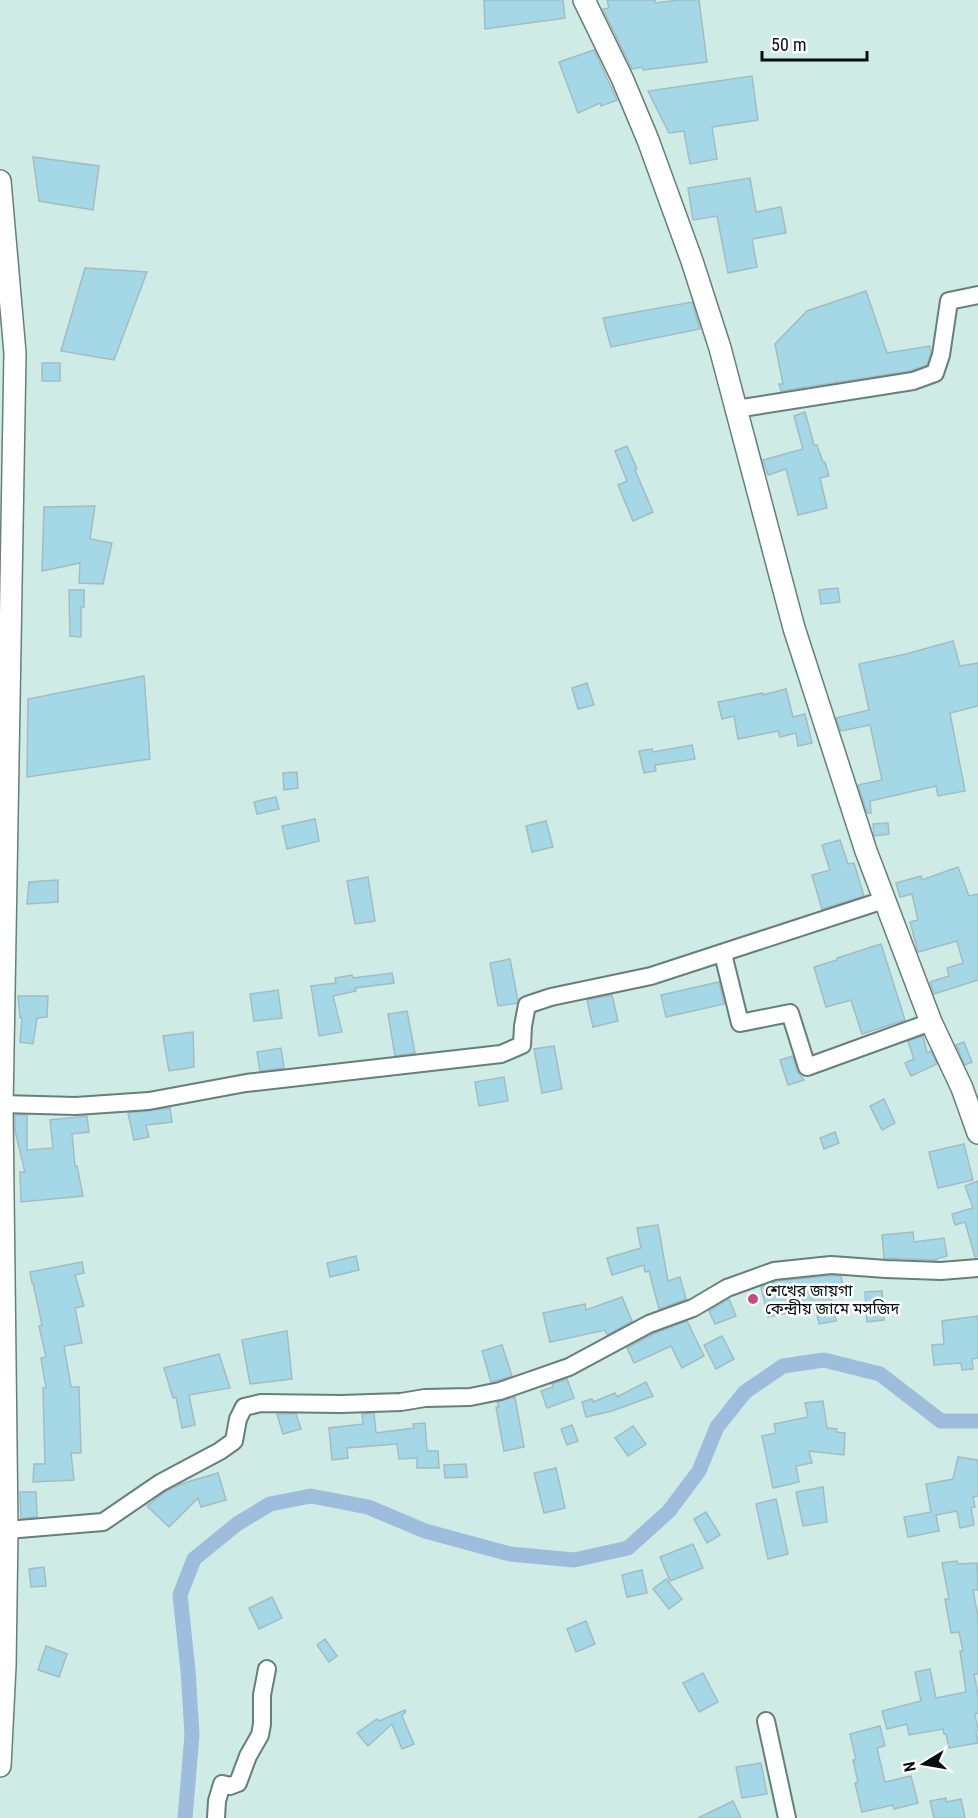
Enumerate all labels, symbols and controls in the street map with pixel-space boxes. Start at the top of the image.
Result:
scale bar [762,24,867,62]
text: 50 m [771,34,806,55]
place label: শেখের জায়গা কেন্দ্রীয় জামে মসজিদ [765,1281,901,1318]
marker: শেখের জায়গা কেন্দ্রীয় জামে মসজিদ [746,1292,760,1306]
north arrow [894,1734,954,1794]
text: N [900,1760,920,1773]

